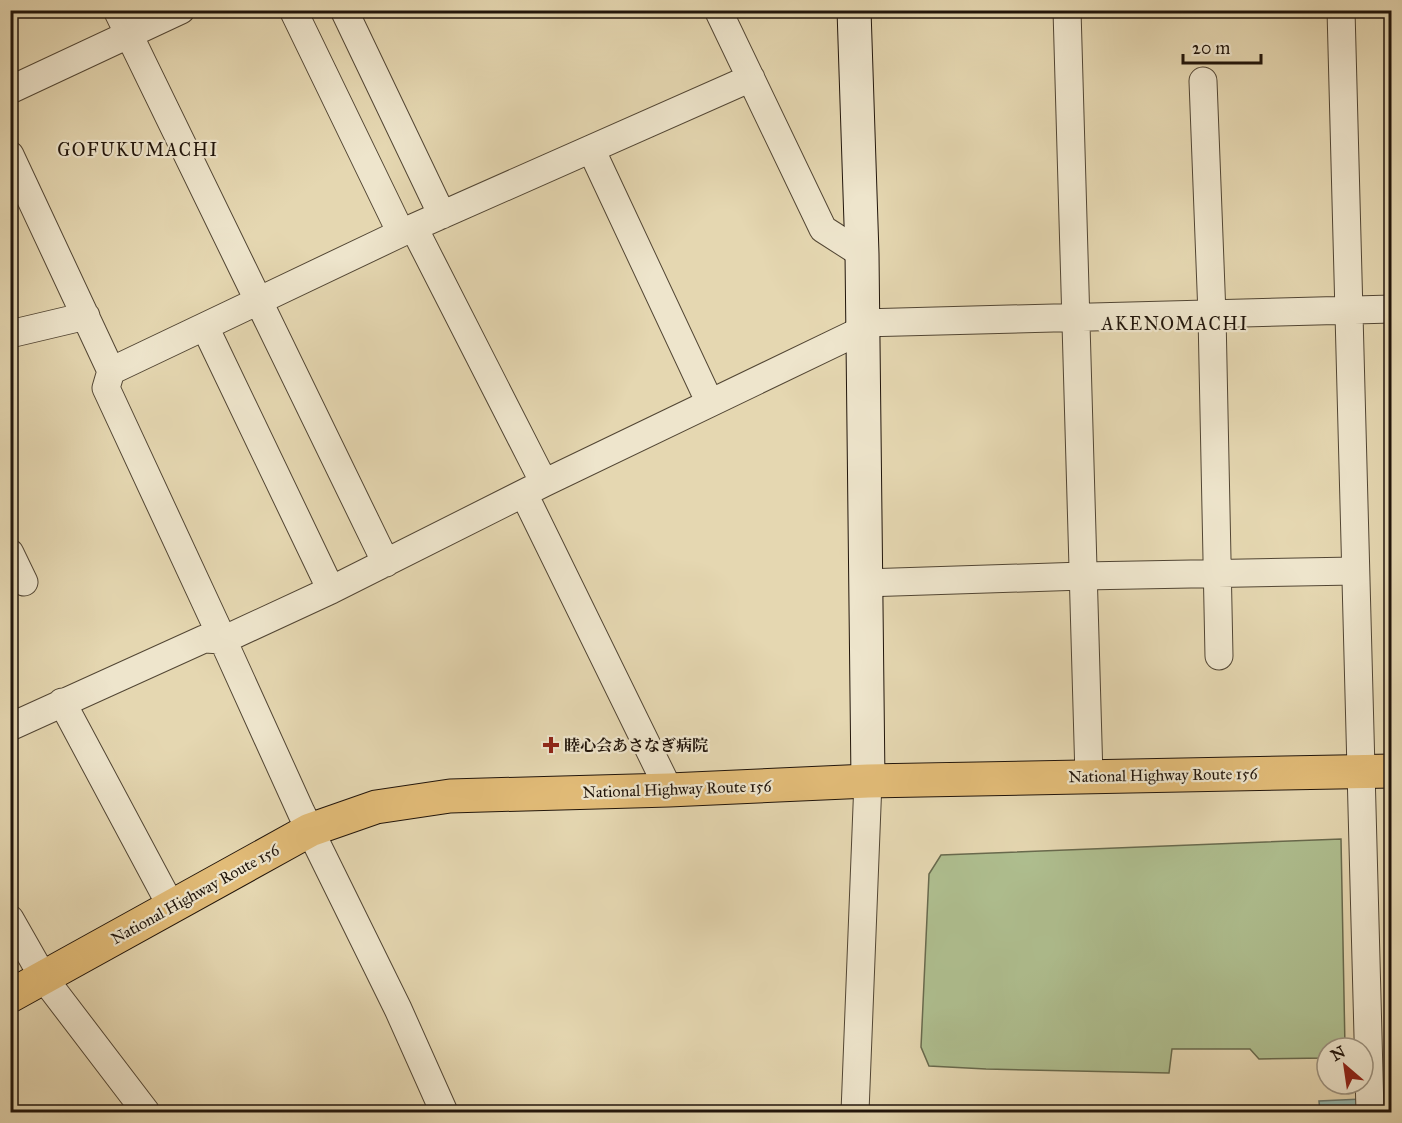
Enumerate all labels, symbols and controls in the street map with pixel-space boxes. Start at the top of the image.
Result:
scale bar [1183,27,1261,65]
text: 20 m [1192,37,1230,59]
district label: GOFUKUMACHI [57,139,219,161]
district label: AKENOMACHI [1100,313,1249,335]
marker: 睦心会あさなぎ病院 [542,736,560,754]
place label: 睦心会あさなぎ病院 [564,736,708,755]
street label: National Highway Route 156 [1068,764,1259,787]
street label: National Highway Route 156 [582,776,773,803]
street label: National Highway Route 156 [108,839,283,949]
north arrow [1315,1036,1375,1096]
text: N [1327,1042,1349,1065]

